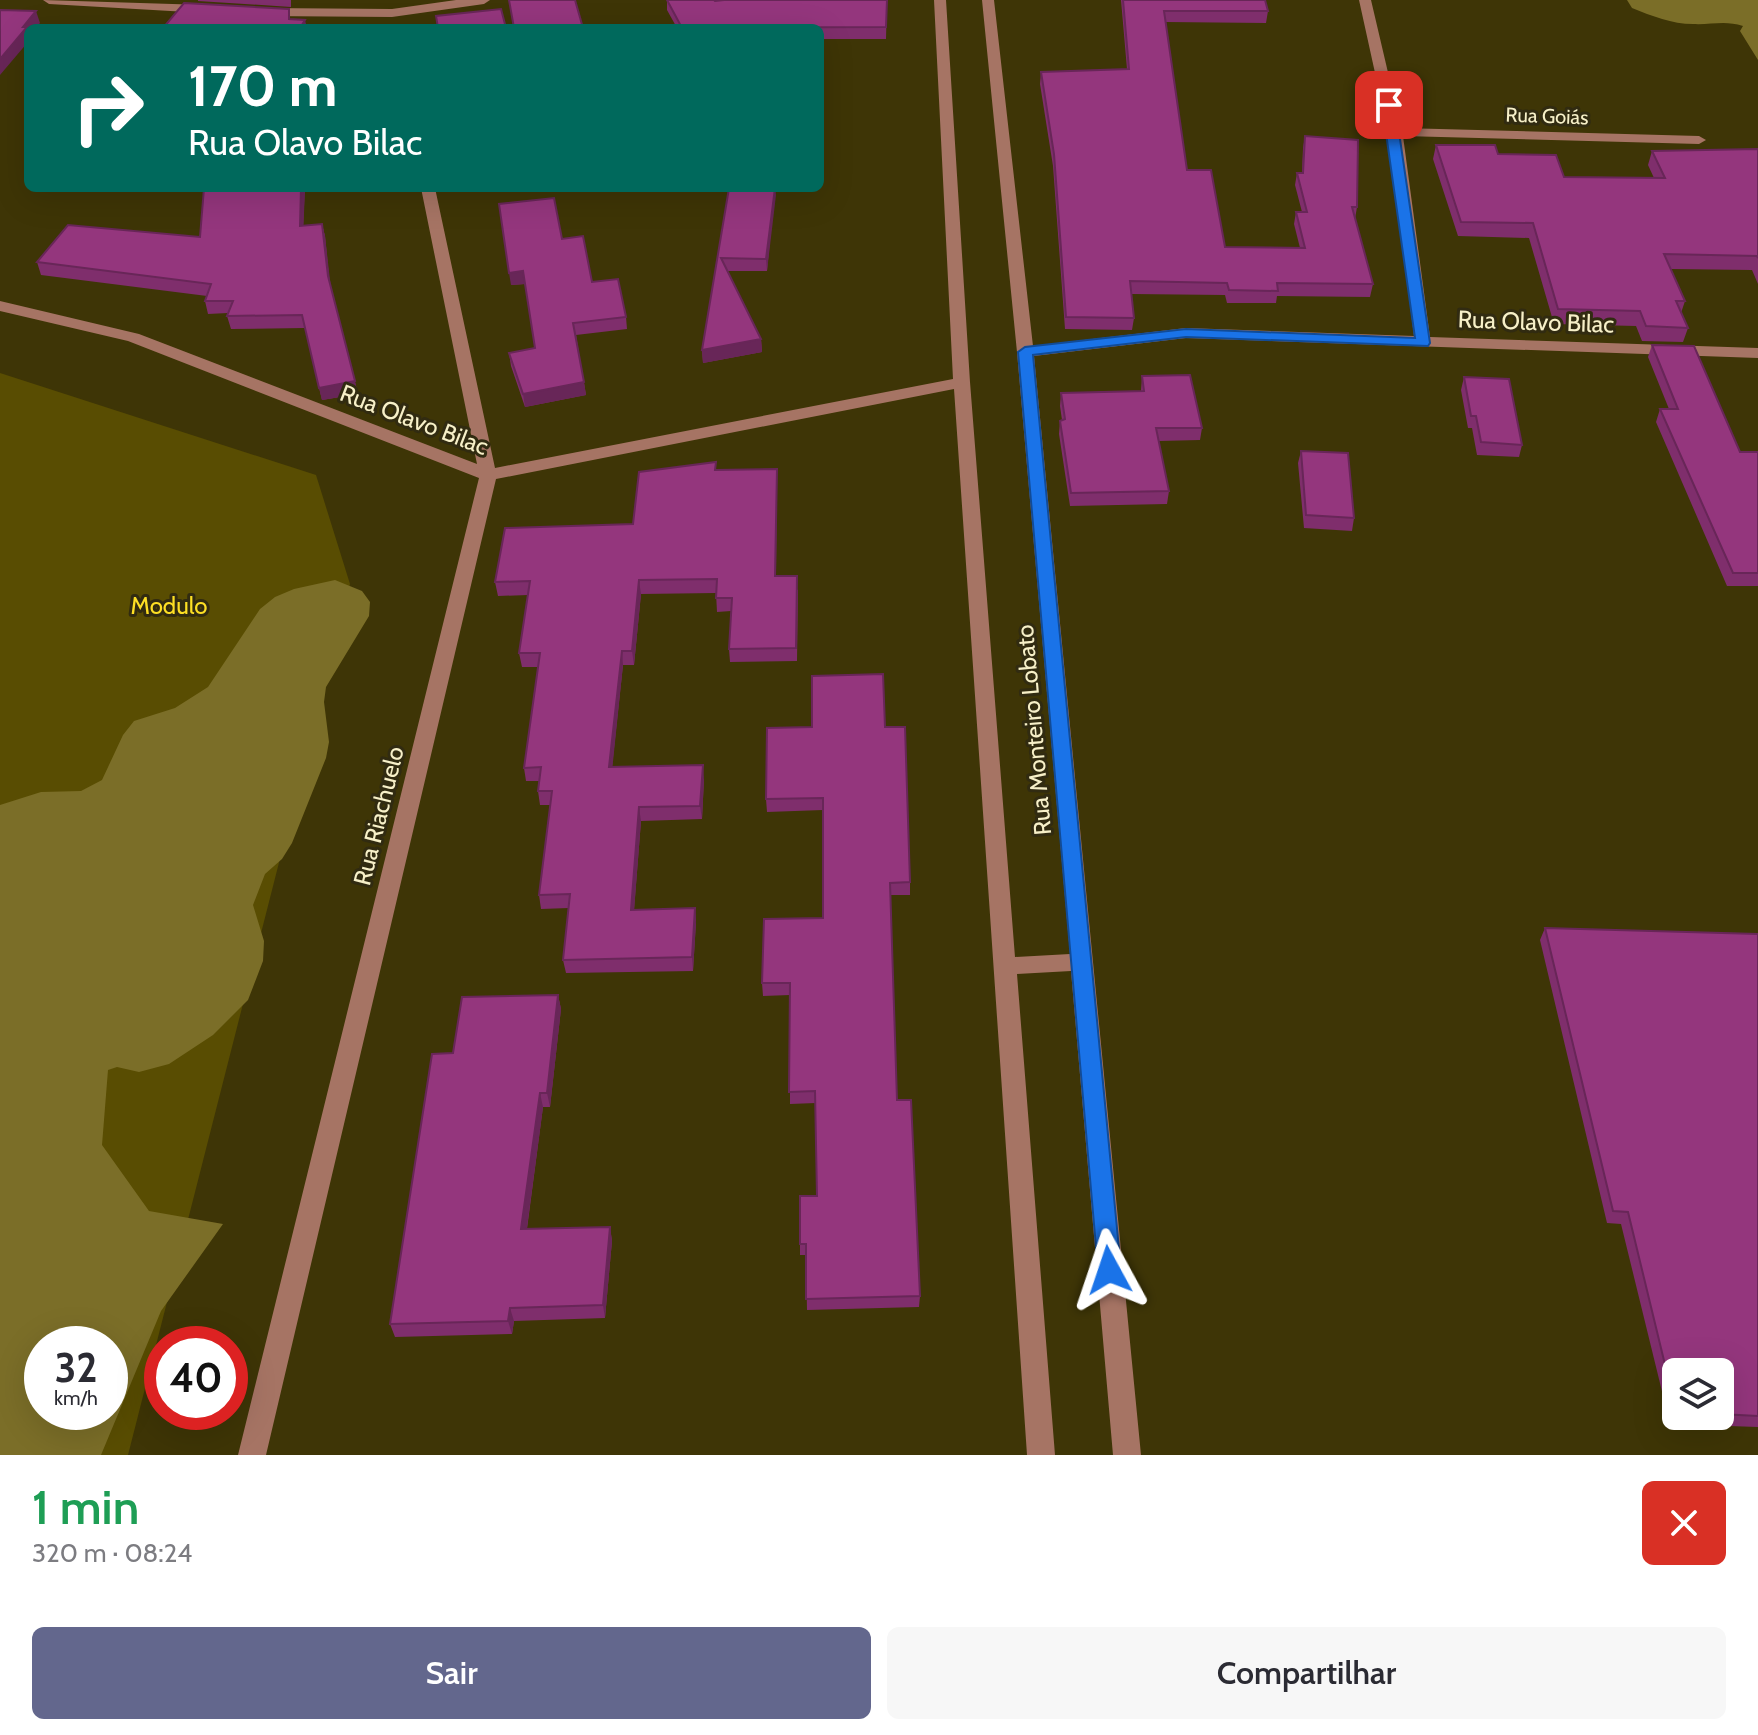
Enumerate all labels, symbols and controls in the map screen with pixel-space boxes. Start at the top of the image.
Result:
text: 170 m [188,52,338,120]
icon: right [56,56,160,160]
pin [1355,71,1423,139]
icon: arrive [1367,83,1411,127]
street label: Rua Goiás [1505,103,1589,129]
text: Rua Olavo Bilac [188,120,422,164]
street label: Rua Olavo Bilac [1457,304,1615,339]
street label: Rua Olavo Bilac [336,378,492,461]
park label: Modulo [130,591,208,620]
street label: Rua Monteiro Lobato [1010,624,1057,837]
street label: Rua Riachuelo [347,743,410,888]
position arrow [1067,1228,1151,1312]
speed limit sign: 40 [144,1326,248,1430]
text: 32 [55,1343,97,1392]
map controls [1662,1358,1734,1430]
button: layers [1662,1358,1734,1430]
text: km/h [54,1386,98,1410]
text: 1 min [32,1478,139,1536]
button: close [1642,1481,1726,1565]
text: 320 m · 08:24 [32,1537,192,1569]
button: Sair [32,1627,871,1719]
button: Compartilhar [887,1627,1726,1719]

